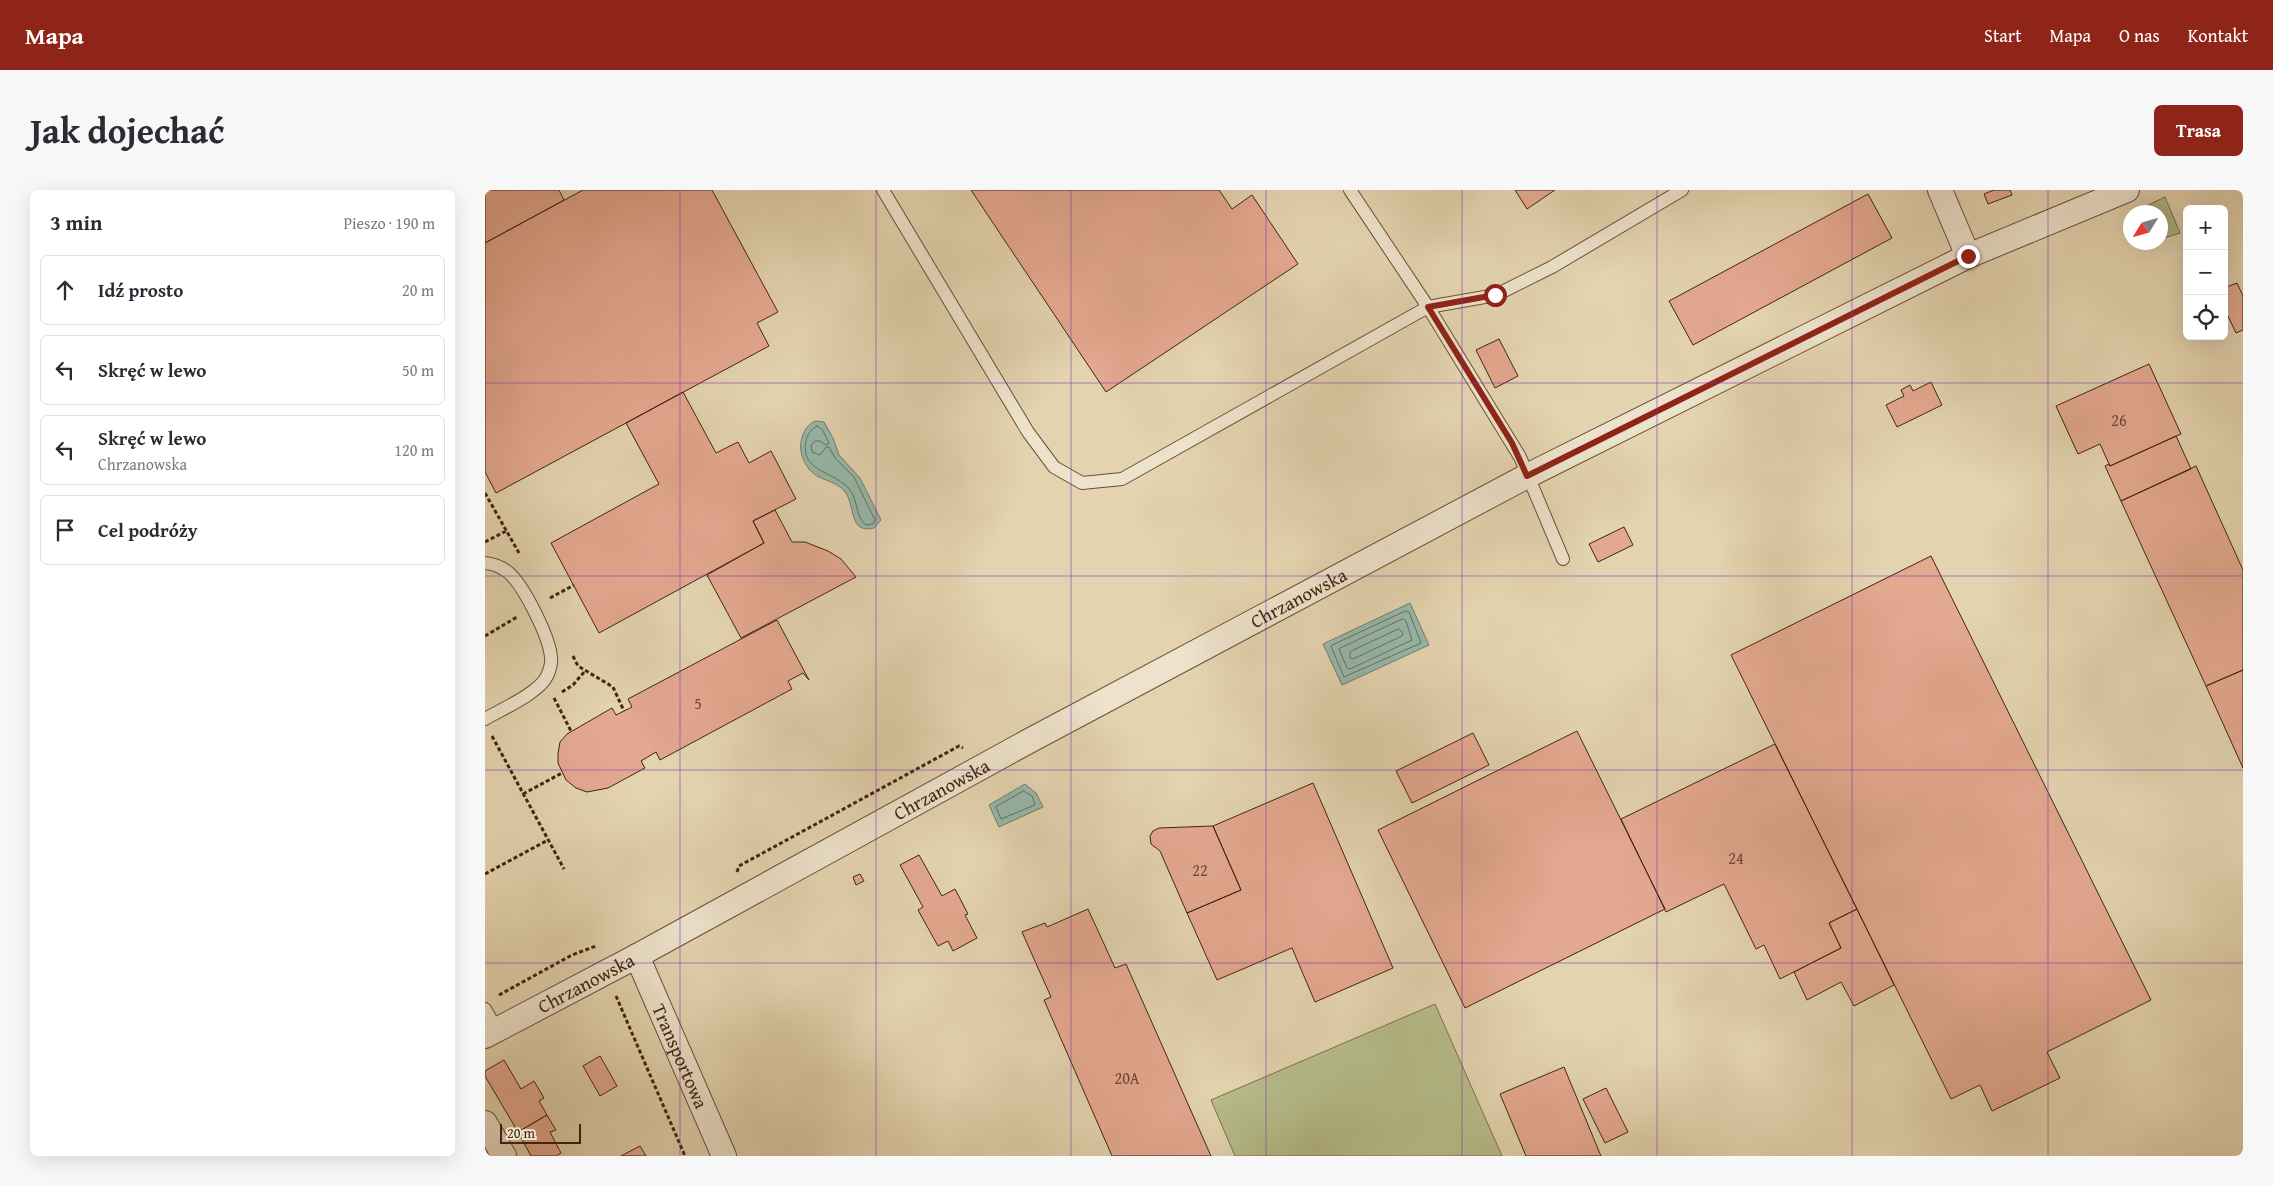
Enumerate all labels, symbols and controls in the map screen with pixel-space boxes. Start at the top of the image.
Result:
text: Mapa [25,18,84,53]
text: Start [1984,22,2022,49]
text: Mapa [2050,22,2091,49]
text: O nas [2119,22,2160,49]
text: Kontakt [2188,22,2248,49]
text: Jak dojechać [30,105,224,156]
button: Trasa [2154,105,2243,156]
north arrow [2123,205,2168,250]
map controls [2183,205,2228,340]
button: + [2183,205,2228,250]
text: 3 min [50,207,102,238]
text: Pieszo · 190 m [343,211,435,235]
route end [1957,245,1980,268]
button: − [2183,250,2228,295]
icon: ahead [51,276,79,304]
text: Idź prosto [98,276,183,304]
text: 20 m [402,278,434,302]
route start [1484,284,1507,307]
button: locate [2183,295,2228,340]
icon: left [51,356,79,384]
text: Skręć w lewo [98,356,206,384]
text: 50 m [402,358,434,382]
house number: 26 [2111,408,2127,432]
text: Skręć w lewo [98,424,206,452]
icon: left [51,436,79,464]
text: 120 m [394,438,434,462]
text: Chrzanowska [98,452,187,476]
icon: arrive [51,516,79,544]
text: Cel podróży [98,516,198,544]
street label: Chrzanowska [1245,560,1352,635]
house number: 5 [694,691,702,715]
street label: Chrzanowska [888,751,995,827]
house number: 24 [1728,846,1744,870]
house number: 22 [1192,858,1208,882]
street label: Chrzanowska [532,946,639,1020]
street label: Transportowa [645,999,716,1113]
house number: 20A [1114,1066,1140,1090]
scale bar [500,1121,581,1144]
text: 20 m [507,1123,535,1143]

